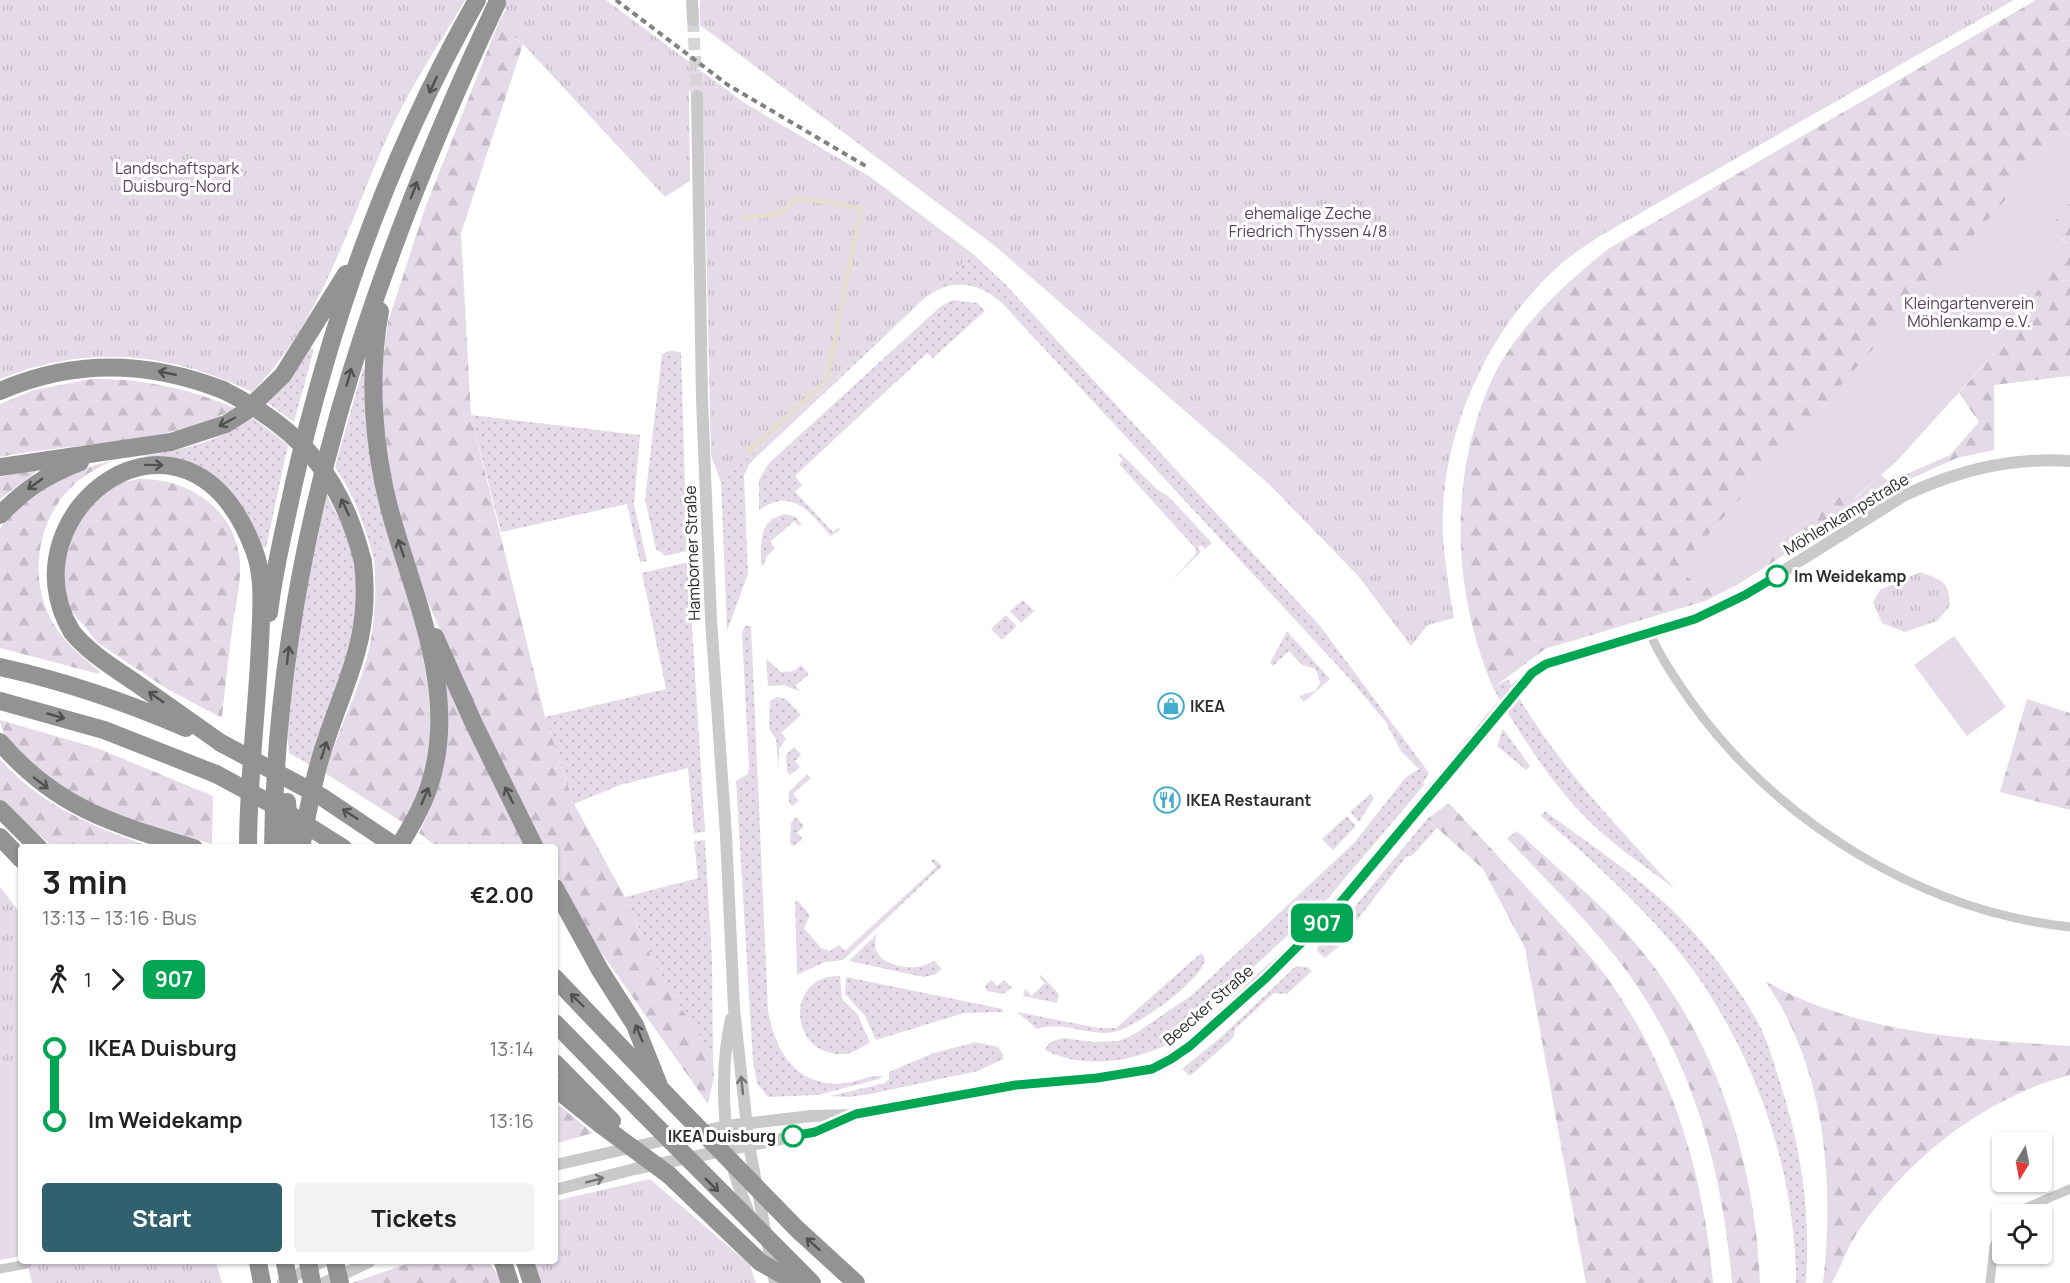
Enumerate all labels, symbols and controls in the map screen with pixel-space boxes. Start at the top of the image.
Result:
one-way arrow [426,75,438,93]
park label: Landschaftspark Duisburg-Nord [115,157,240,197]
one-way arrow [409,181,420,200]
park label: ehemalige Zeche Friedrich Thyssen 4/8 [1229,202,1387,242]
park label: Kleingartenverein Möhlenkamp e.V. [1904,292,2034,332]
one-way arrow [158,367,177,378]
one-way arrow [343,368,355,387]
one-way arrow [219,417,237,429]
one-way arrow [143,460,163,471]
street label: Möhlenkampstraße [1779,468,1913,560]
one-way arrow [27,478,43,490]
street label: Hamborner Straße [679,485,705,621]
one-way arrow [339,498,351,516]
one-way arrow [395,539,406,558]
marker: Im Weidekamp [1766,565,1788,587]
place label: Im Weidekamp [1794,565,1907,587]
one-way arrow [282,646,293,666]
one-way arrow [148,691,164,703]
shop icon: IKEA [1156,691,1186,721]
place label: IKEA [1190,695,1225,717]
one-way arrow [46,711,65,722]
one-way arrow [319,741,330,760]
one-way arrow [33,777,49,790]
restaurant icon: IKEA Restaurant [1152,785,1182,815]
one-way arrow [420,787,431,806]
one-way arrow [503,787,515,804]
place label: IKEA Restaurant [1186,789,1312,811]
one-way arrow [342,808,359,820]
text: 3 min [42,859,127,904]
text: €2.00 [470,880,534,910]
text: 13:13 – 13:16 · Bus [42,904,197,931]
line badge: 907 [1288,904,1356,942]
text: 907 [1303,909,1341,937]
street label: Beecker Straße [1158,960,1258,1050]
icon: walk [42,963,75,996]
icon: forward [101,963,134,996]
text: 907 [155,965,193,993]
text: 1 [84,966,92,993]
one-way arrow [569,992,584,1007]
one-way arrow [633,1025,644,1043]
text: IKEA Duisburg [88,1033,237,1063]
text: 13:14 [490,1035,534,1062]
one-way arrow [736,1075,747,1095]
text: Im Weidekamp [88,1105,243,1135]
text: 13:16 [489,1107,534,1134]
place label: IKEA Duisburg [668,1125,776,1147]
marker: IKEA Duisburg [782,1125,804,1147]
north arrow [1992,1132,2052,1192]
map controls [1992,1132,2052,1264]
one-way arrow [585,1173,604,1185]
one-way arrow [704,1177,719,1192]
button: Start [42,1183,282,1252]
button: Tickets [294,1183,534,1252]
button: locate [1992,1204,2052,1264]
one-way arrow [806,1237,821,1251]

